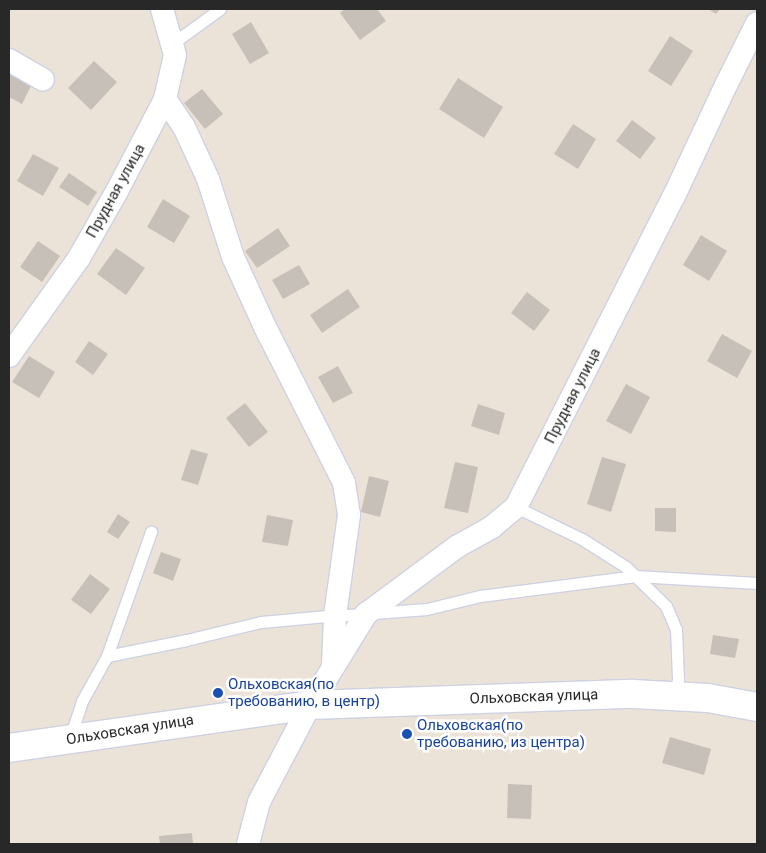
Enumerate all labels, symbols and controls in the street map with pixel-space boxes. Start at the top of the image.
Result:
street label: Прудная улица [83,141,149,241]
street label: Прудная улица [541,345,605,447]
place label: Ольховская(по требованию, в центр) [228,675,380,710]
street label: Ольховская улица [469,686,599,708]
marker: Ольховская(по требованию, в центр) [212,687,224,699]
street label: Ольховская улица [65,711,195,749]
place label: Ольховская(по требованию, из центра) [417,716,585,751]
marker: Ольховская(по требованию, из центра) [401,728,413,740]

